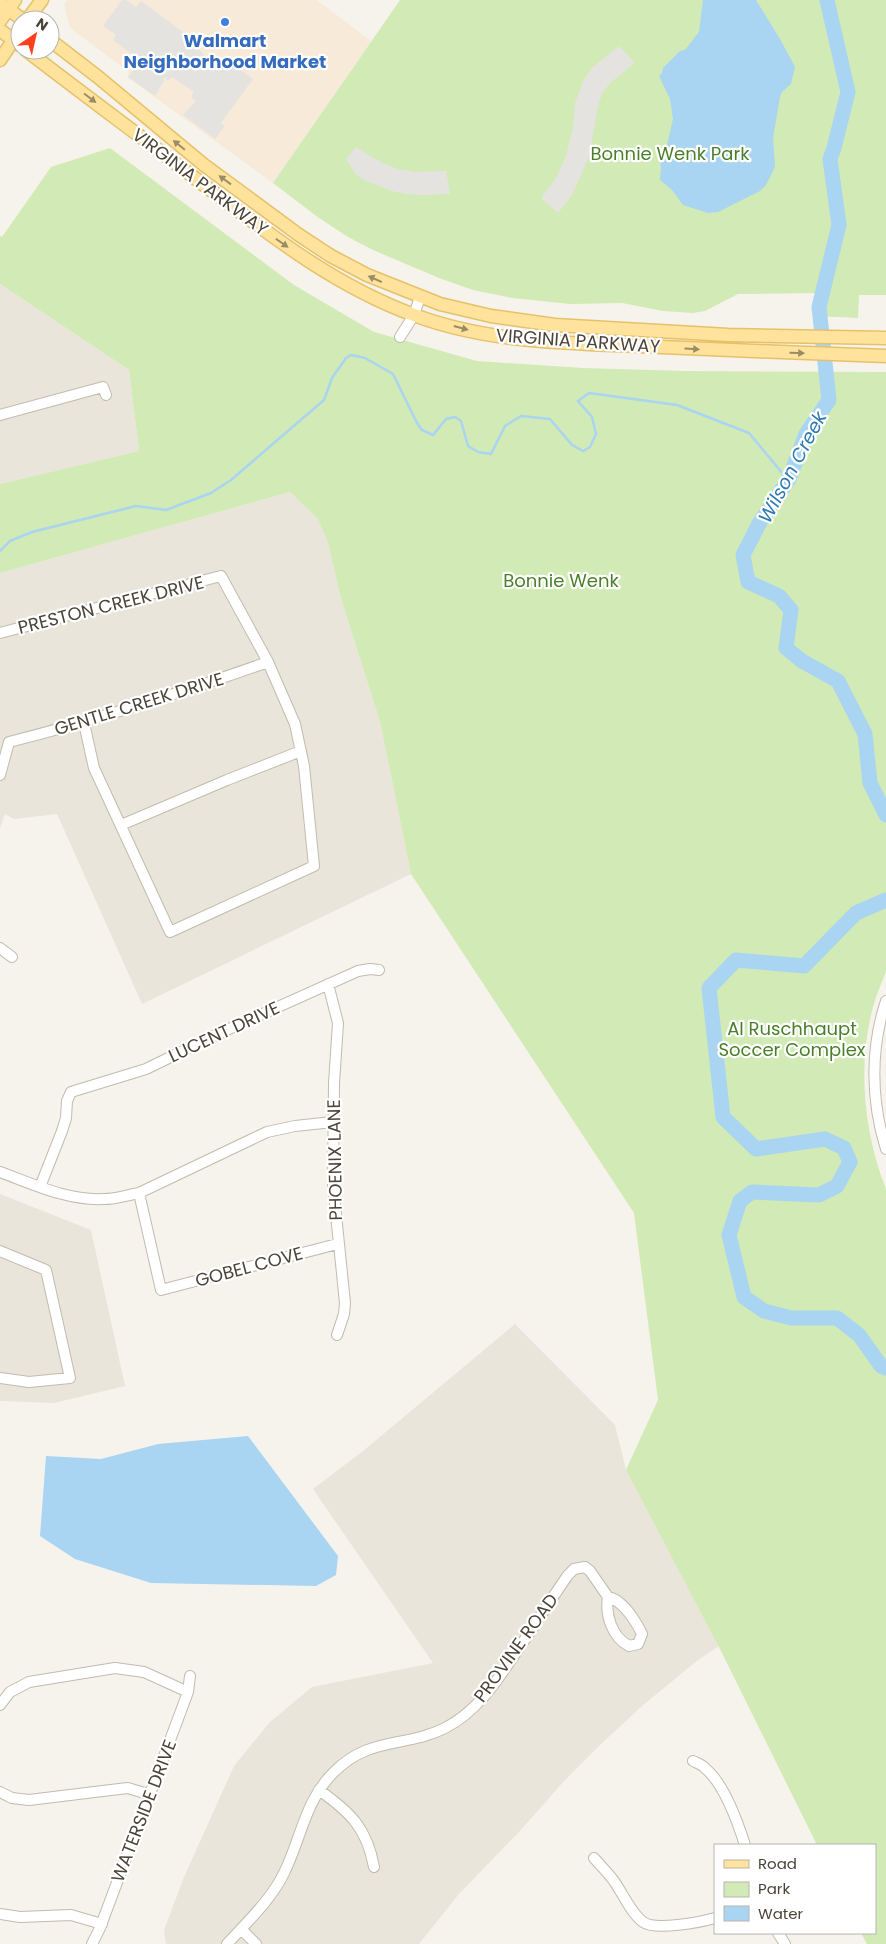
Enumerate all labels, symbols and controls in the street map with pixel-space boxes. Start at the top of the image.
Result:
north arrow [10,10,60,60]
text: N [32,13,52,35]
marker: Walmart Neighborhood Market [219,16,231,28]
place label: Walmart Neighborhood Market [124,28,326,74]
one-way arrow [83,93,96,104]
street label: VIRGINIA PARKWAY [127,122,274,241]
one-way arrow [173,139,186,150]
park label: Bonnie Wenk Park [591,141,750,166]
one-way arrow [218,175,232,185]
one-way arrow [275,238,289,248]
one-way arrow [368,274,382,282]
street label: VIRGINIA PARKWAY [495,322,661,359]
one-way arrow [453,324,468,332]
one-way arrow [684,345,700,353]
one-way arrow [789,349,805,357]
water label: Wilson Creek [752,406,834,528]
park label: Bonnie Wenk [503,568,619,593]
street label: PRESTON CREEK DRIVE [15,569,207,640]
street label: GENTLE CREEK DRIVE [51,666,227,741]
street label: LUCENT DRIVE [164,995,283,1068]
park label: Al Ruschhaupt Soccer Complex [719,1016,866,1062]
street label: PHOENIX LANE [321,1099,348,1221]
street label: GOBEL COVE [192,1240,305,1293]
street label: PROVINE ROAD [468,1588,564,1707]
street label: WATERSIDE DRIVE [105,1736,182,1886]
legend [714,1844,876,1934]
text: Road [758,1853,797,1874]
text: Park [758,1878,790,1899]
text: Water [758,1903,804,1924]

